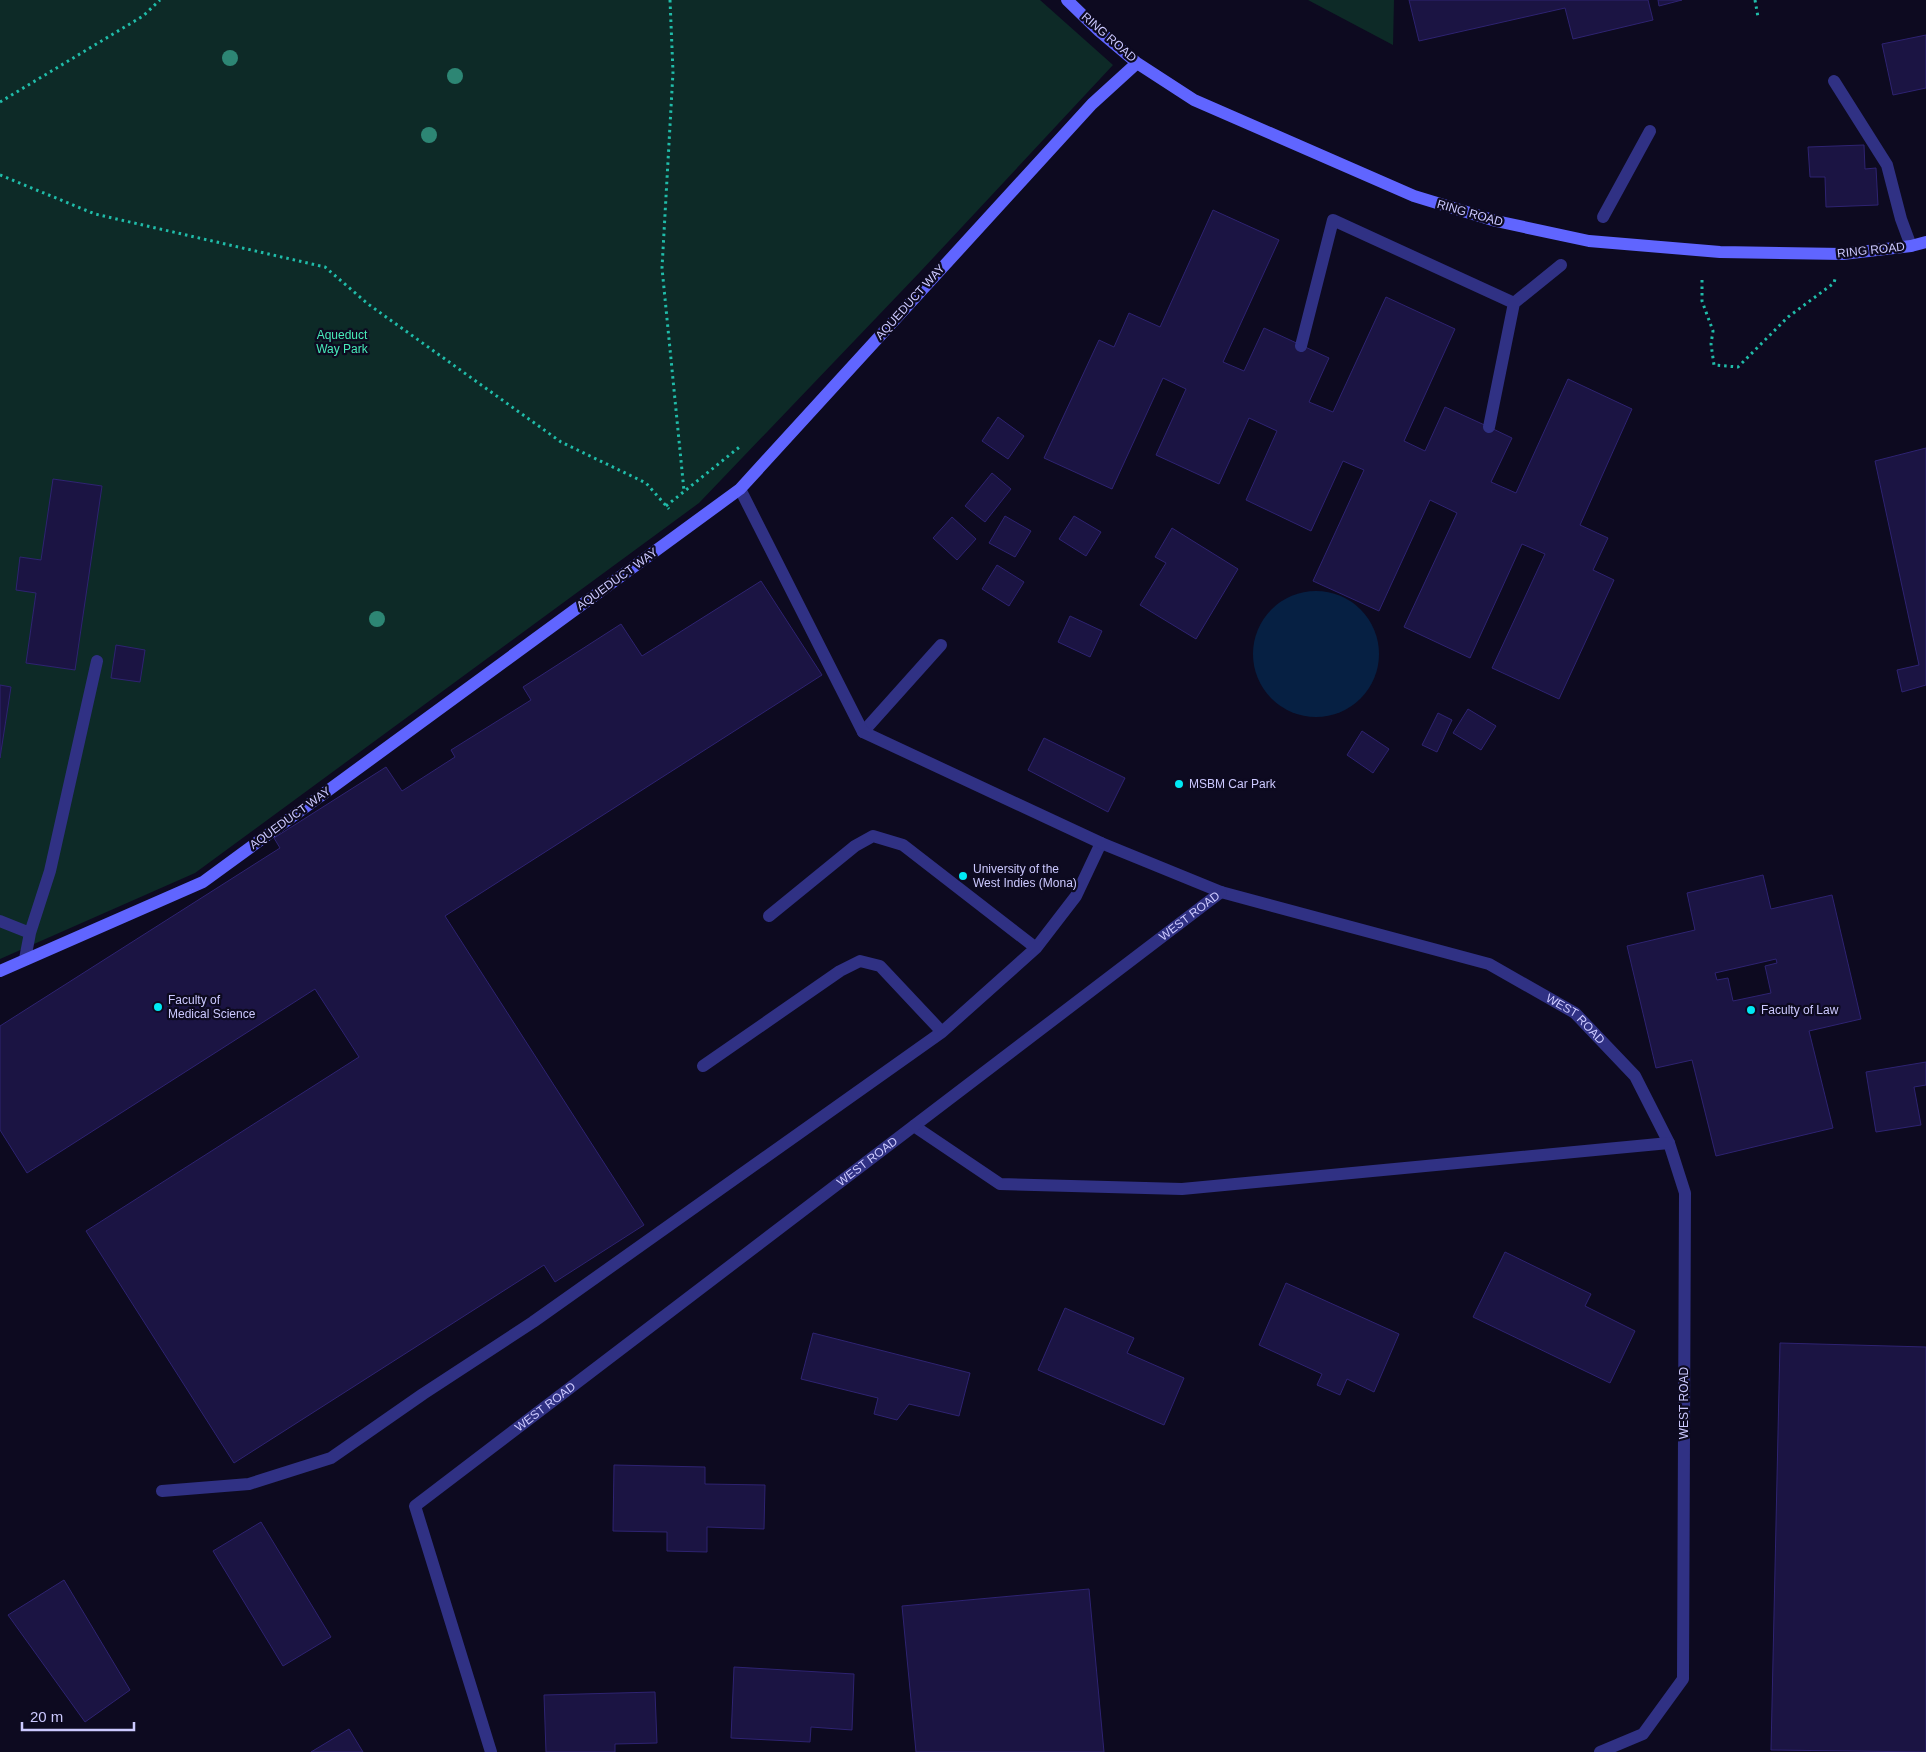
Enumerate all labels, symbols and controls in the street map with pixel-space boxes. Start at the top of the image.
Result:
street label: RING ROAD [1079,9,1140,65]
street label: RING ROAD [1435,197,1505,229]
street label: RING ROAD [1836,239,1906,261]
street label: AQUEDUCT WAY [873,261,947,343]
park label: Aqueduct Way Park [316,328,369,356]
street label: AQUEDUCT WAY [574,545,660,613]
place label: MSBM Car Park [1189,777,1277,791]
marker: MSBM Car Park [1173,778,1185,790]
street label: AQUEDUCT WAY [247,784,333,852]
place label: University of the West Indies (Mona) [973,862,1077,890]
marker: University of the West Indies (Mona) [957,870,969,882]
street label: WEST ROAD [1156,888,1223,944]
street label: WEST ROAD [1543,991,1608,1047]
place label: Faculty of Medical Science [168,993,256,1021]
marker: Faculty of Medical Science [152,1001,164,1013]
place label: Faculty of Law [1761,1003,1839,1017]
marker: Faculty of Law [1745,1004,1757,1016]
street label: WEST ROAD [834,1134,901,1189]
street label: WEST ROAD [1677,1366,1691,1439]
street label: WEST ROAD [512,1379,578,1434]
scale bar [22,1700,135,1732]
text: 20 m [30,1708,63,1725]

